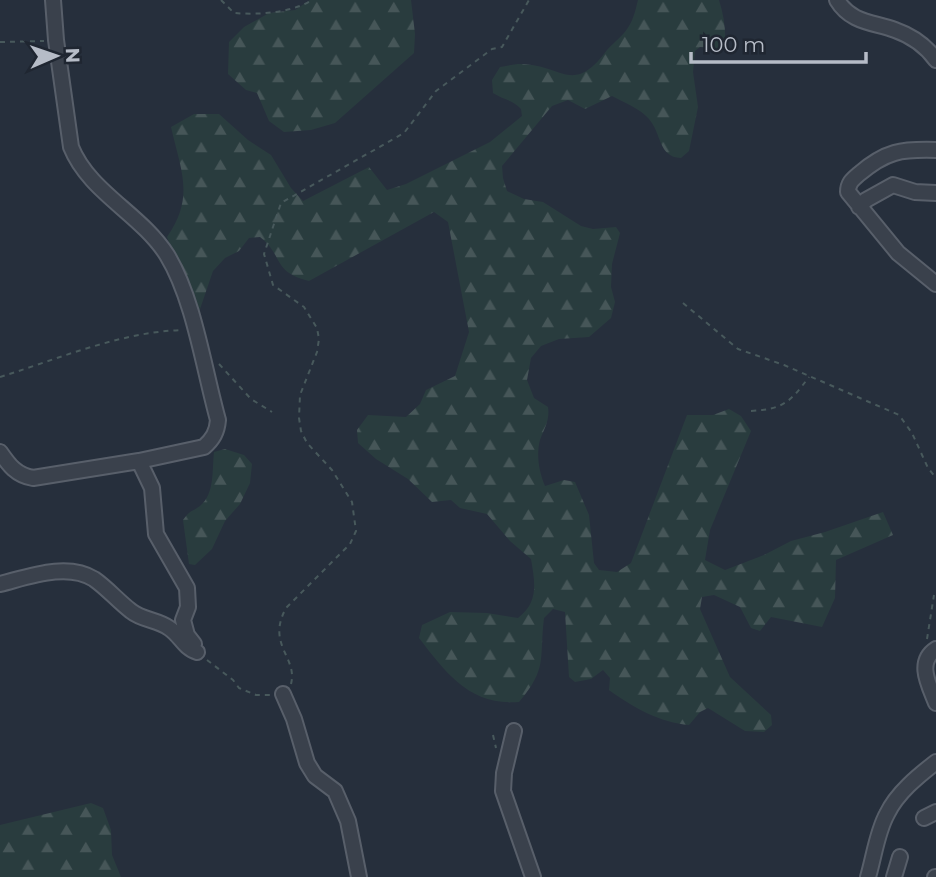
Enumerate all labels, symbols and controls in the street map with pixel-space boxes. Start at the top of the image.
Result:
north arrow [21,21,91,91]
scale bar [691,21,866,65]
text: 100 m [702,32,765,57]
text: N [61,47,84,64]

